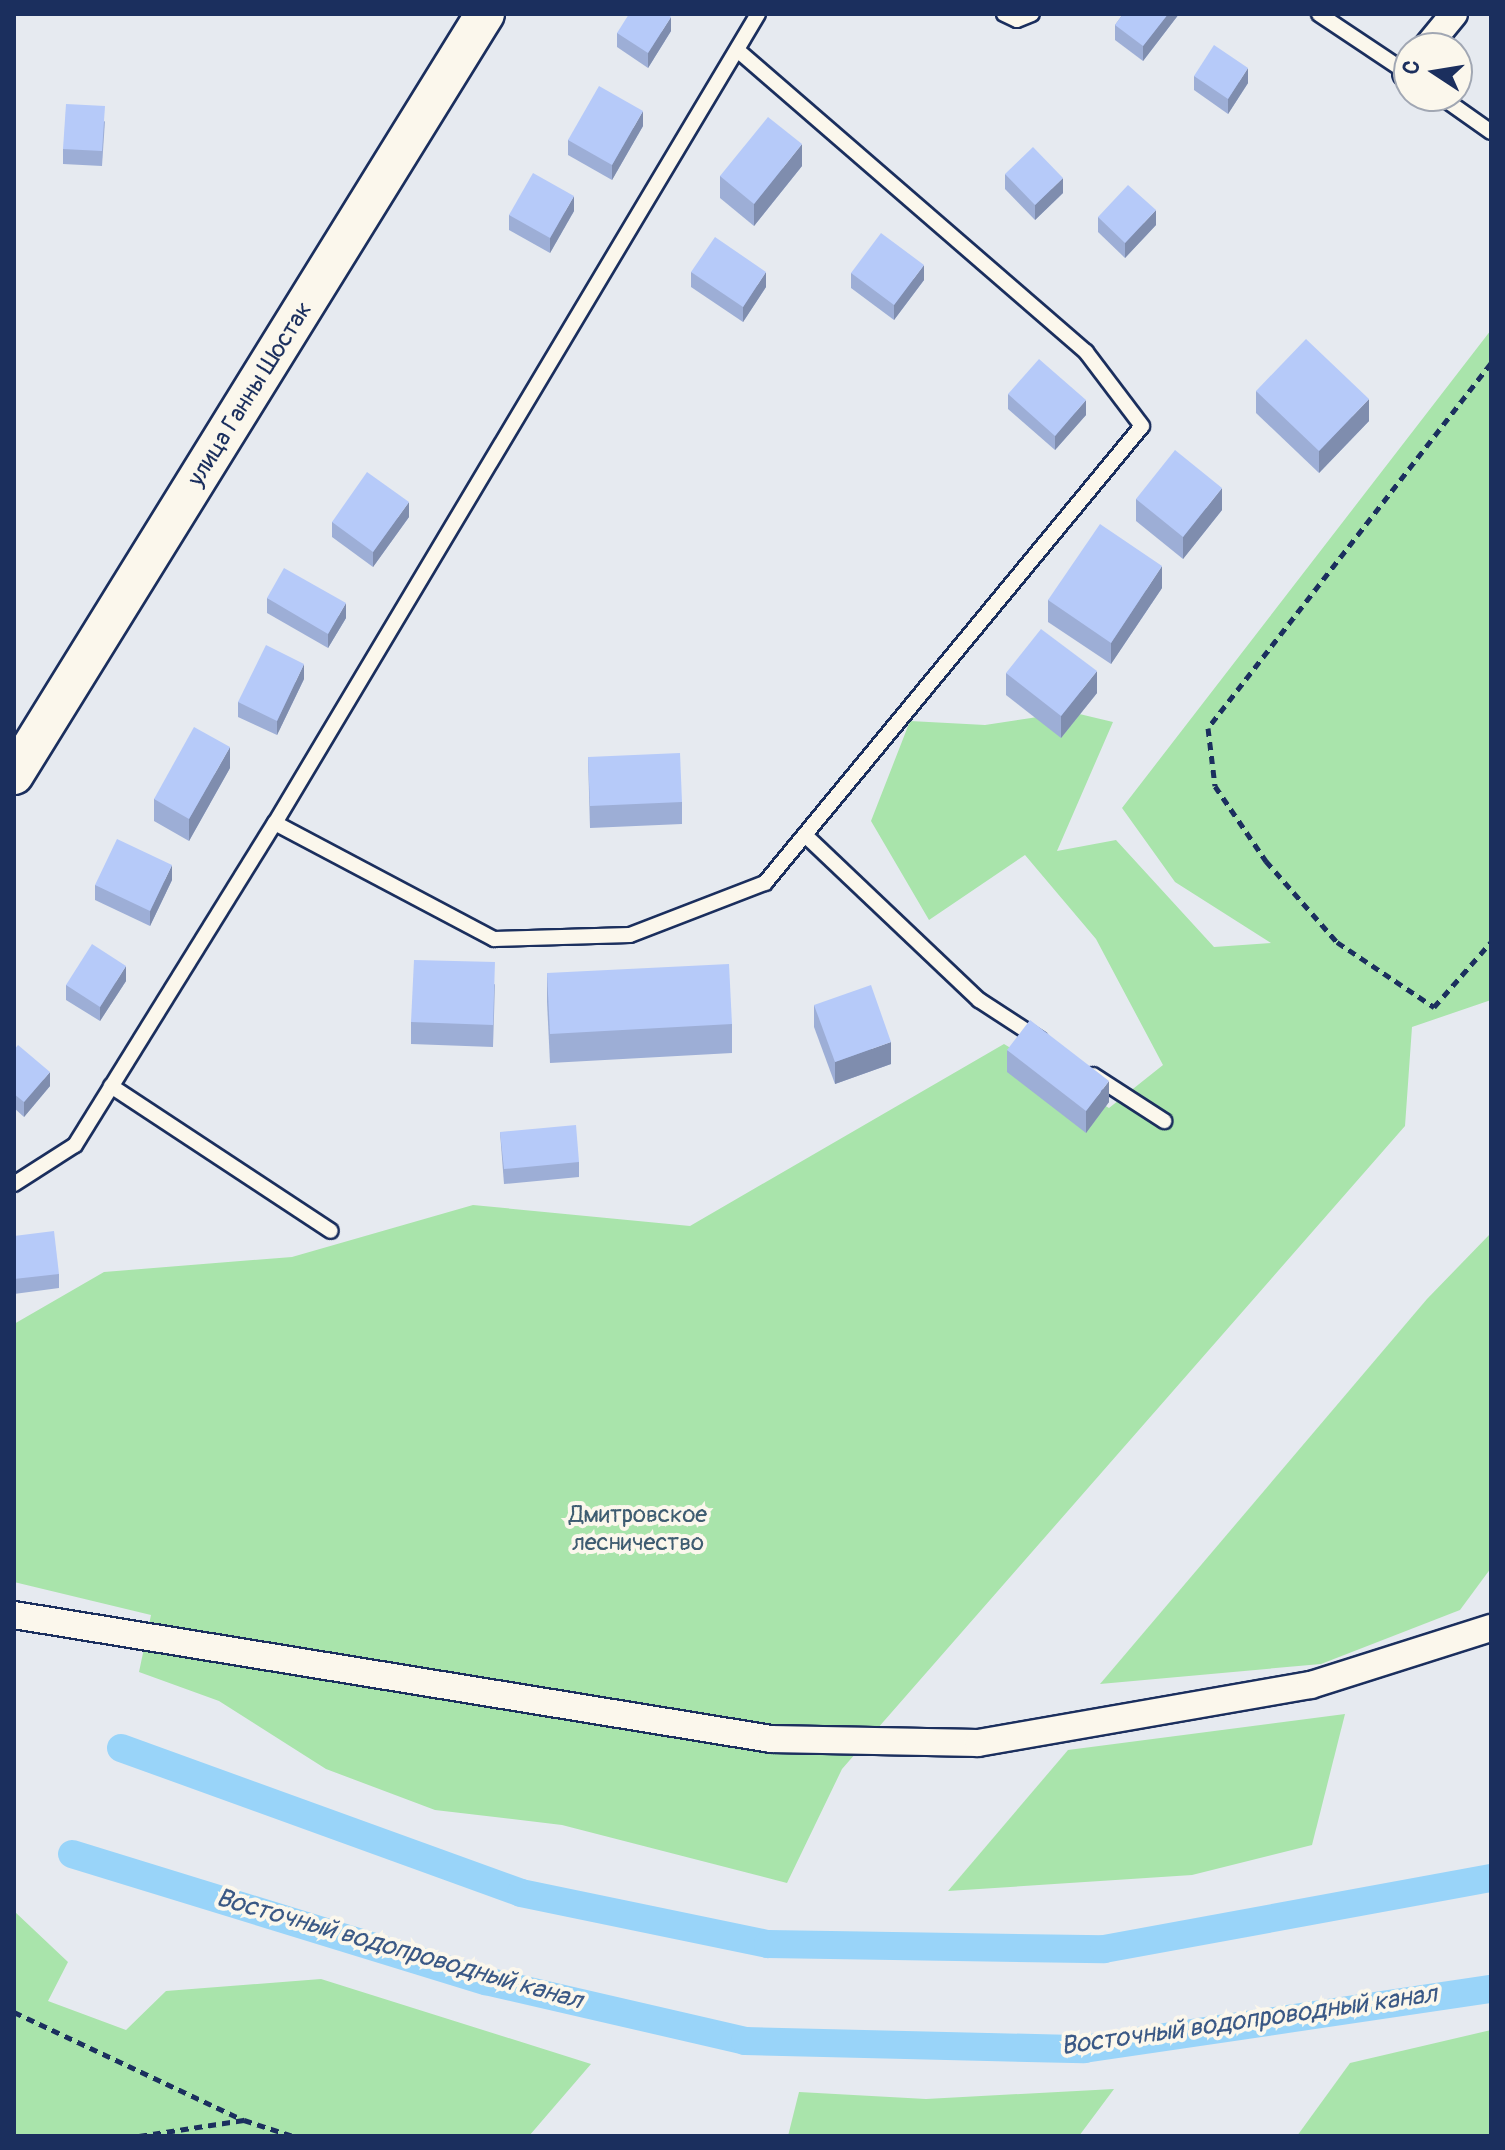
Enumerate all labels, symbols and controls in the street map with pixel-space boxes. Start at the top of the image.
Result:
north arrow [1393,32,1473,112]
text: С [1396,58,1427,77]
street label: улица Ганны Шостак [182,296,318,492]
park label: Дмитровское лесничество [569,1501,707,1557]
water label: Восточный водопроводный канал [212,1883,586,2017]
water label: Восточный водопроводный канал [1059,1979,1439,2063]

